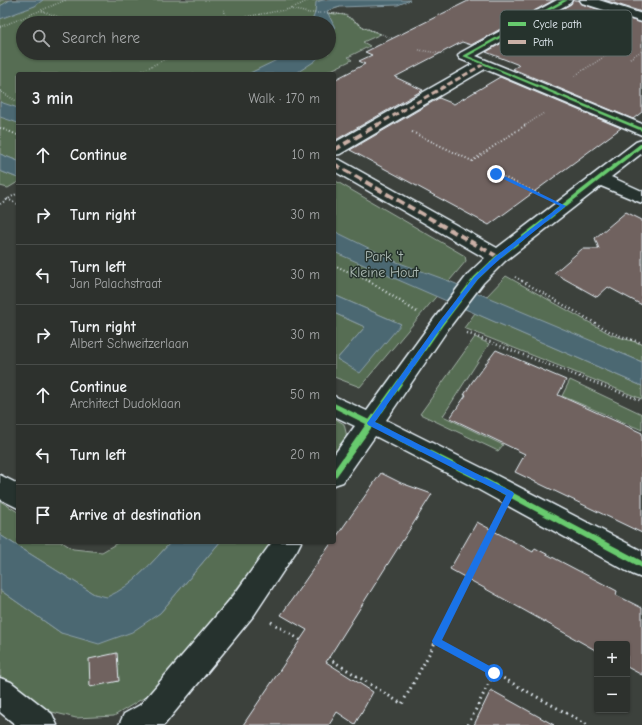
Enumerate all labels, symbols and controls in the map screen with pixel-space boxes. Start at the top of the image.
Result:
legend [500,10,632,56]
search box [16,16,336,60]
text: Cycle path [533,18,582,31]
icon: search [30,27,52,49]
text: Search here [62,29,140,47]
text: Path [533,36,554,49]
text: 3 min [32,89,73,108]
text: Walk · 170 m [248,91,320,106]
icon: ahead [32,144,54,166]
text: Continue [70,146,127,164]
text: 10 m [292,147,320,162]
route end [487,165,505,183]
icon: right [32,204,54,226]
text: Turn right [70,206,136,224]
text: 30 m [290,207,320,222]
park label: Park 't Kleine Hout [349,248,420,281]
text: Turn left [70,258,126,276]
icon: left [32,264,54,286]
text: 30 m [290,267,320,282]
text: Jan Palachstraat [70,276,162,291]
text: Turn right [70,318,136,336]
icon: right [32,324,54,346]
text: 30 m [290,327,320,342]
text: Albert Schweitzerlaan [70,336,189,351]
text: Continue [70,378,127,396]
icon: ahead [32,384,54,406]
text: 50 m [290,387,320,402]
text: Architect Dudoklaan [70,396,181,411]
icon: left [32,444,54,466]
text: Turn left [70,446,126,464]
text: 20 m [290,447,320,462]
icon: arrive [32,504,54,526]
text: Arrive at destination [70,506,201,524]
map controls [594,641,630,713]
button: + [594,641,630,677]
route start [485,664,503,682]
button: − [594,677,630,713]

